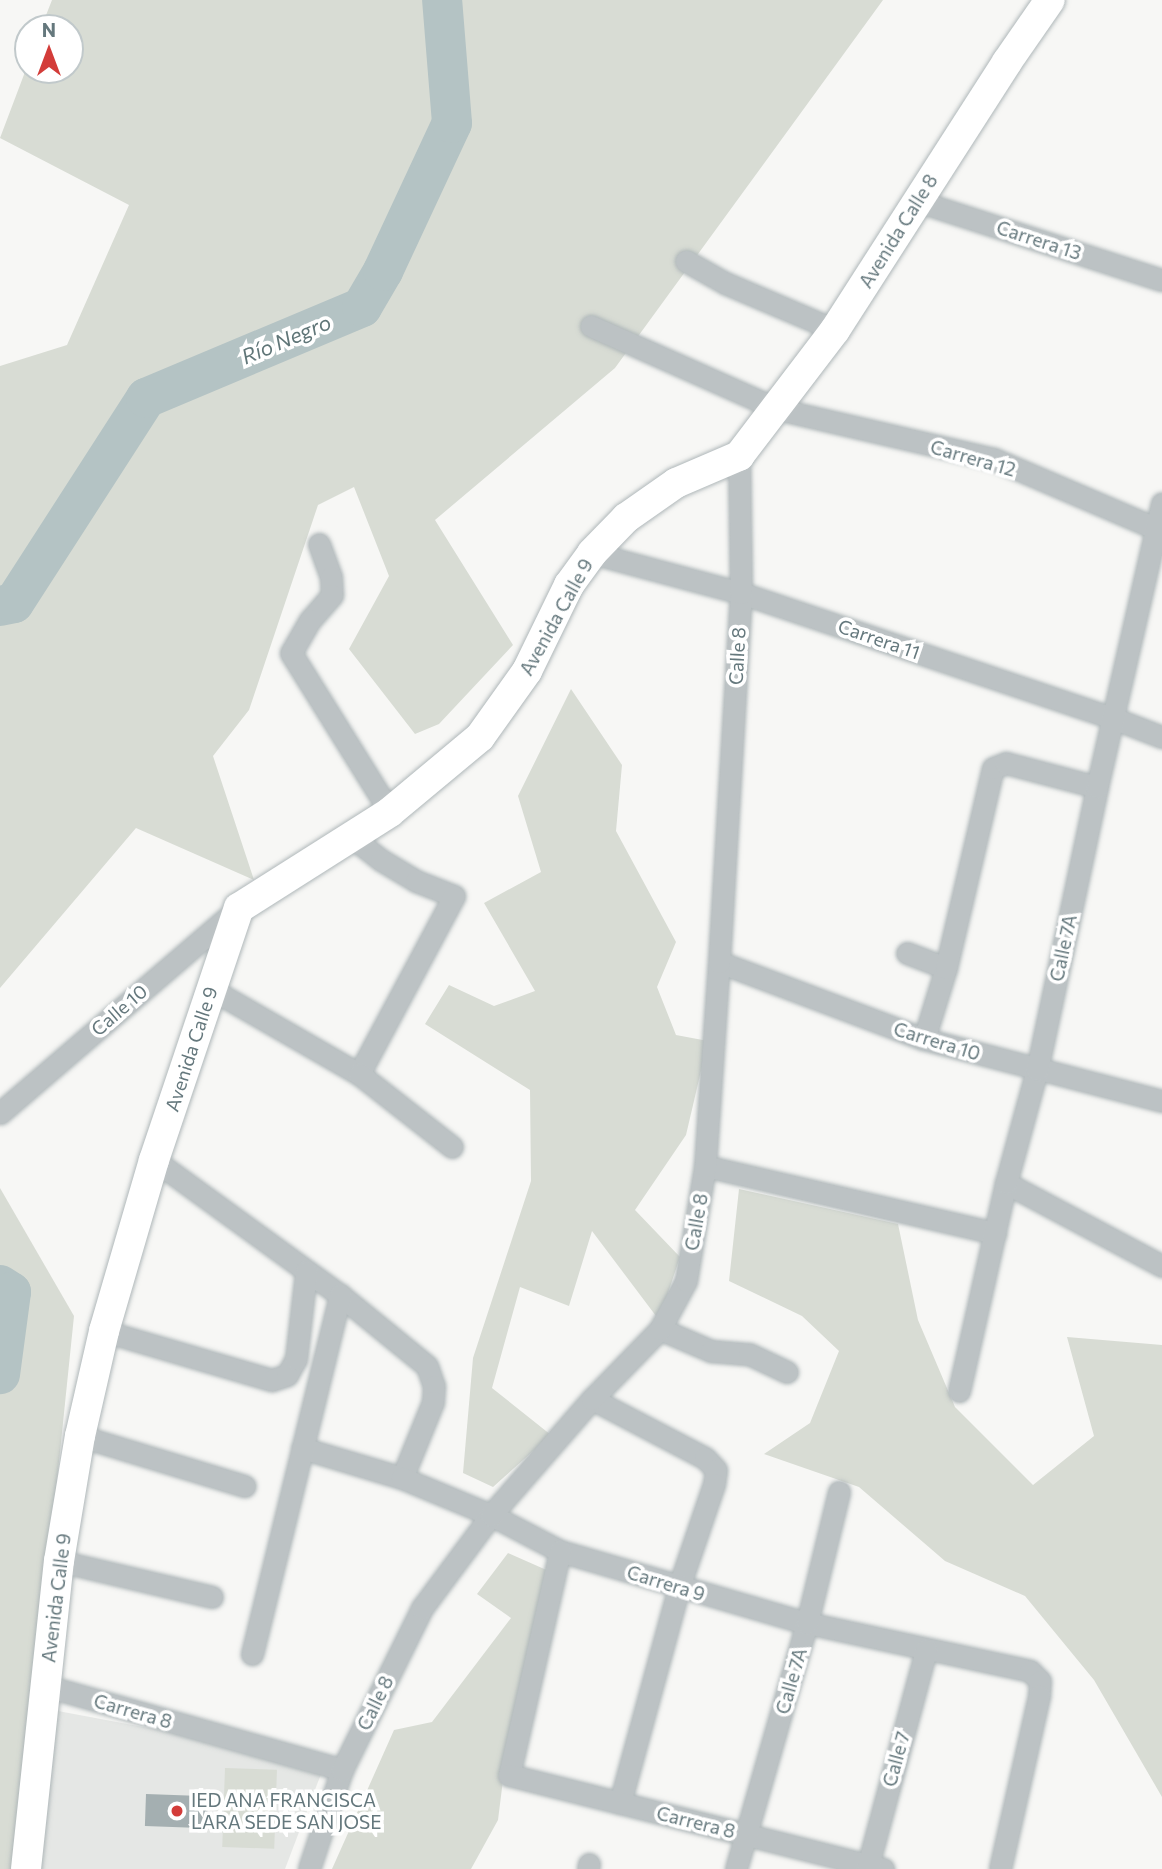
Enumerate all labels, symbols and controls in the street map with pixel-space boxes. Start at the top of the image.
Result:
north arrow [14,14,84,84]
text: N [42,18,56,41]
street label: Avenida Calle 8 [854,170,942,292]
street label: Carrera 13 [994,216,1084,264]
water label: Río Negro [237,309,335,369]
street label: Carrera 12 [928,435,1018,481]
street label: Avenida Calle 9 [515,555,597,679]
street label: Carrera 11 [835,614,923,664]
street label: Calle 8 [724,627,750,685]
street label: Calle 7A [1045,912,1081,984]
street label: Calle 10 [86,979,152,1041]
street label: Avenida Calle 9 [160,984,222,1114]
street label: Carrera 10 [891,1017,983,1065]
street label: Calle 8 [680,1192,712,1252]
street label: Avenida Calle 9 [37,1532,75,1664]
street label: Carrera 9 [624,1560,708,1606]
street label: Calle 7A [771,1645,811,1717]
street label: Calle 8 [352,1672,398,1734]
street label: Carrera 8 [91,1689,175,1733]
street label: Calle 7 [878,1729,914,1789]
place label: IED ANA FRANCISCA LARA SEDE SAN JOSE [191,1789,381,1833]
street label: Carrera 8 [654,1801,738,1843]
marker: IED ANA FRANCISCA LARA SEDE SAN JOSE [169,1803,185,1819]

